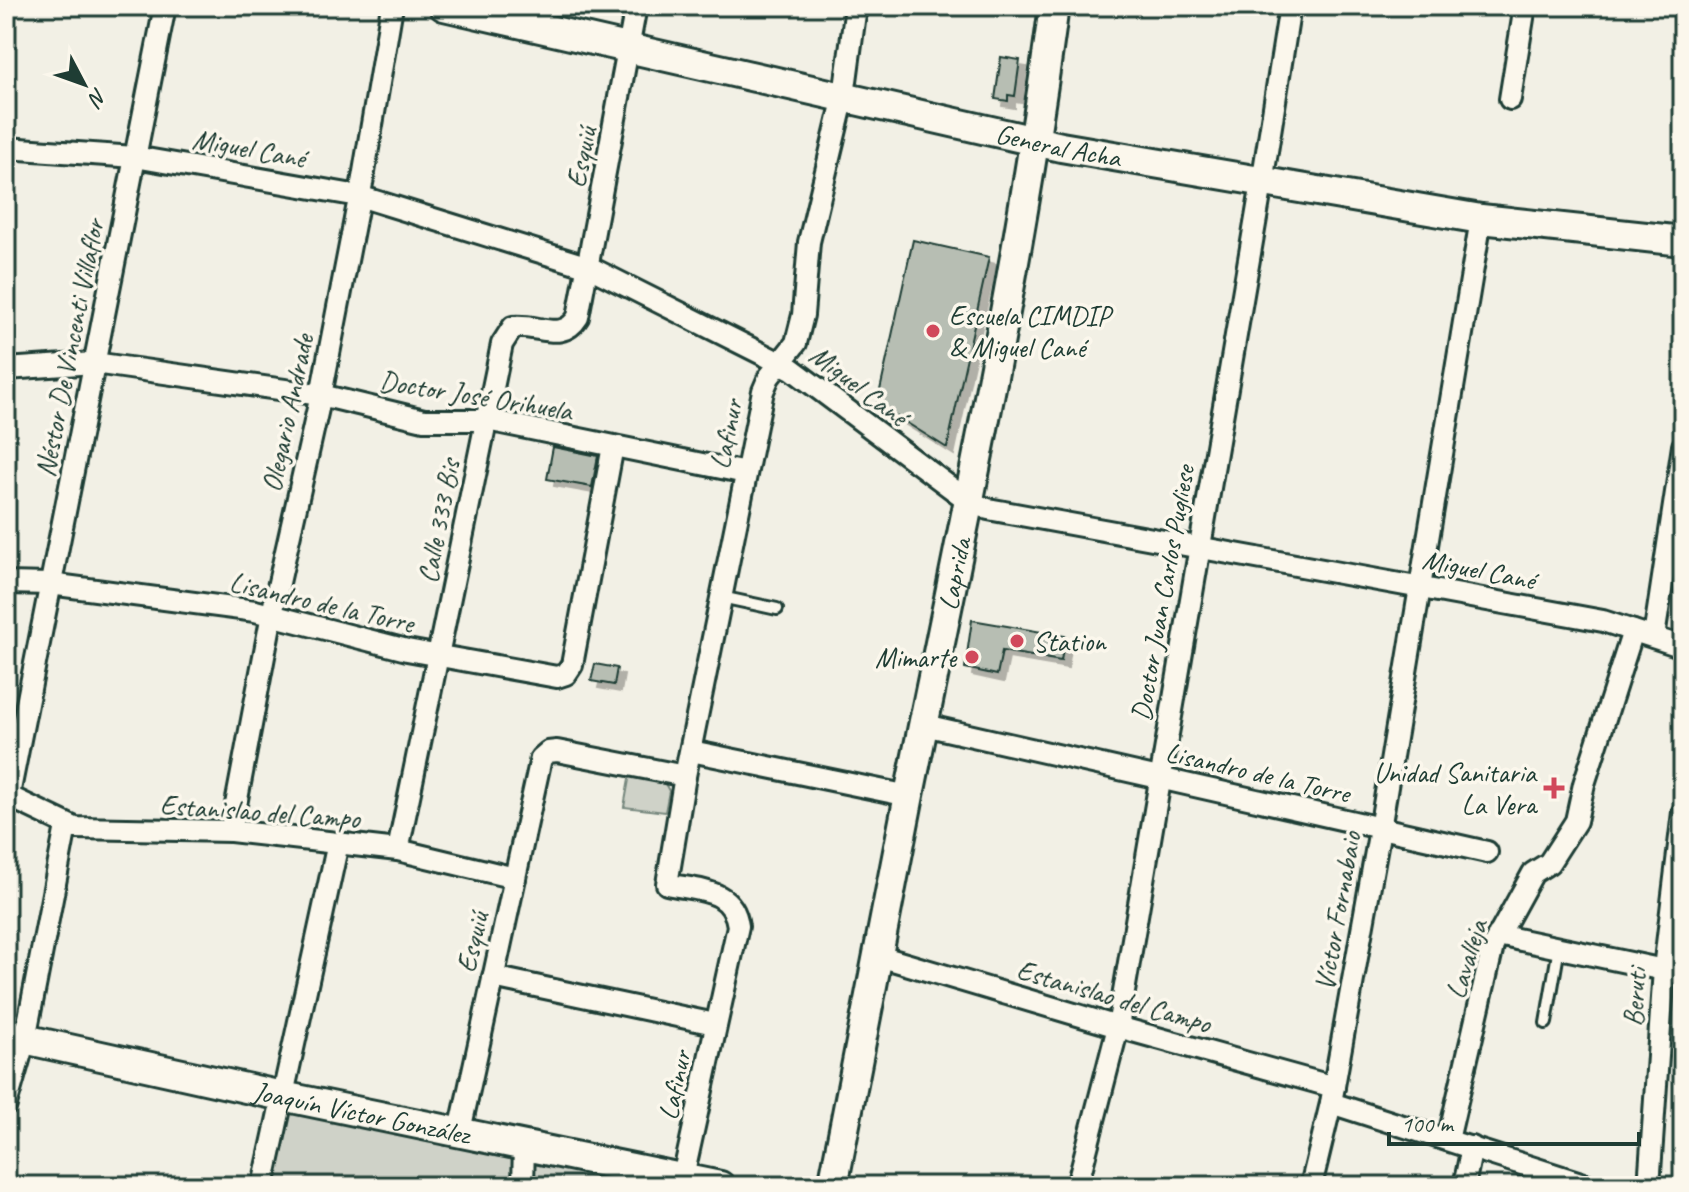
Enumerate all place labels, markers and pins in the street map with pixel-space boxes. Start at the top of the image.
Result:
place label: Escuela CIMDIP & Miguel Cané [949,298,1114,365]
marker: Escuela CIMDIP & Miguel Cané [924,322,942,340]
place label: Station [1033,624,1107,659]
marker: Station [1008,632,1026,650]
place label: Mimarte [875,640,958,675]
marker: Mimarte [963,648,981,666]
place label: Unidad Sanitaria La Vera [1374,755,1539,822]
marker: Unidad Sanitaria La Vera [1543,777,1565,799]

